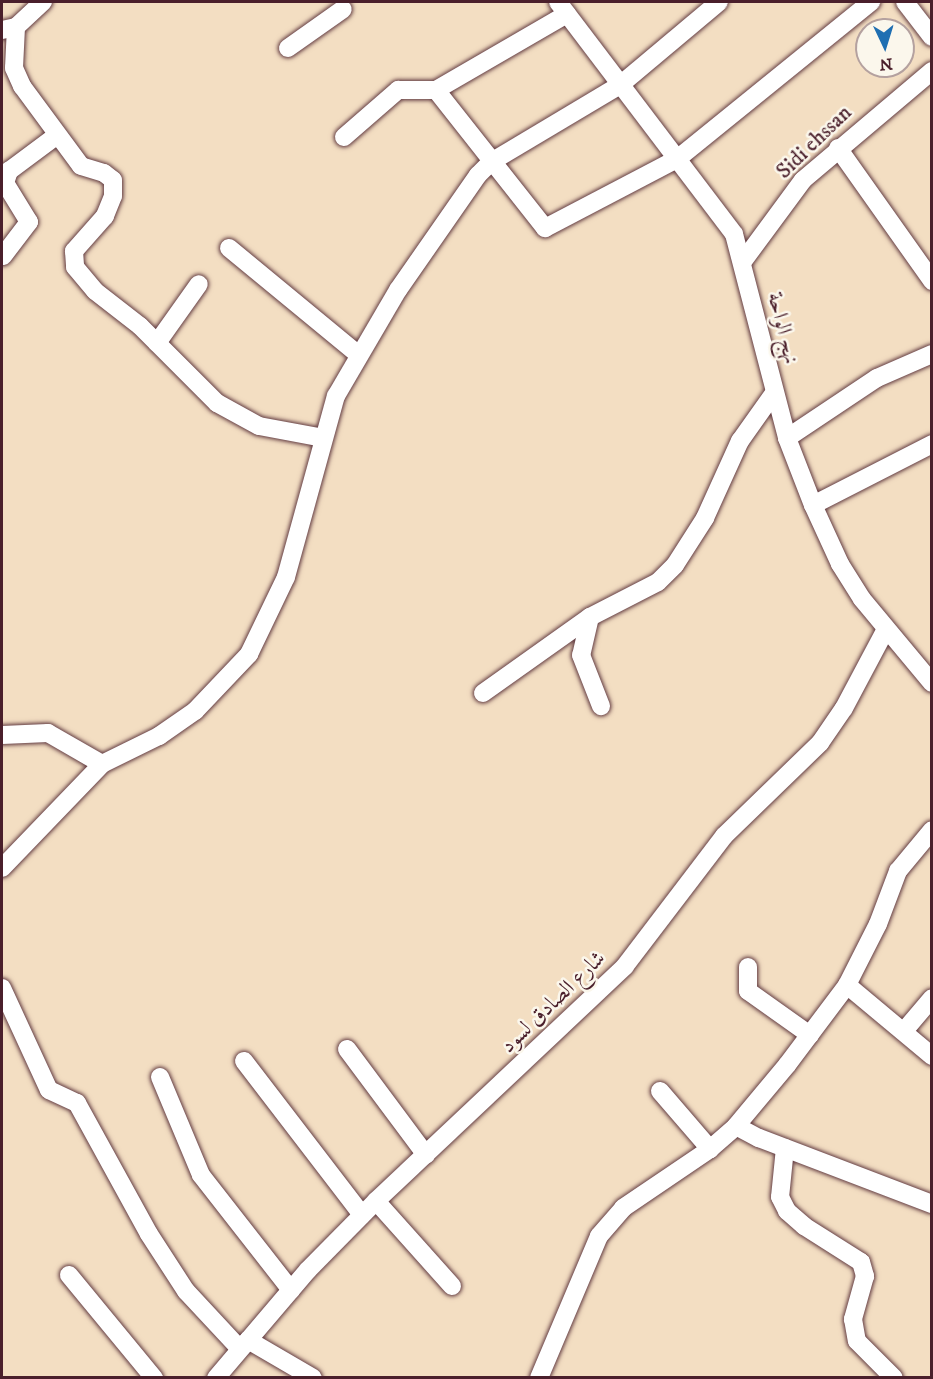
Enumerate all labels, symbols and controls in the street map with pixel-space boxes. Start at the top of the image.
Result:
north arrow [855,18,915,78]
text: N [879,54,893,74]
street label: Sidi ehssan [771,100,857,184]
street label: نهج الواحة [761,289,805,367]
street label: شارع الصادق لسود [495,945,611,1059]

